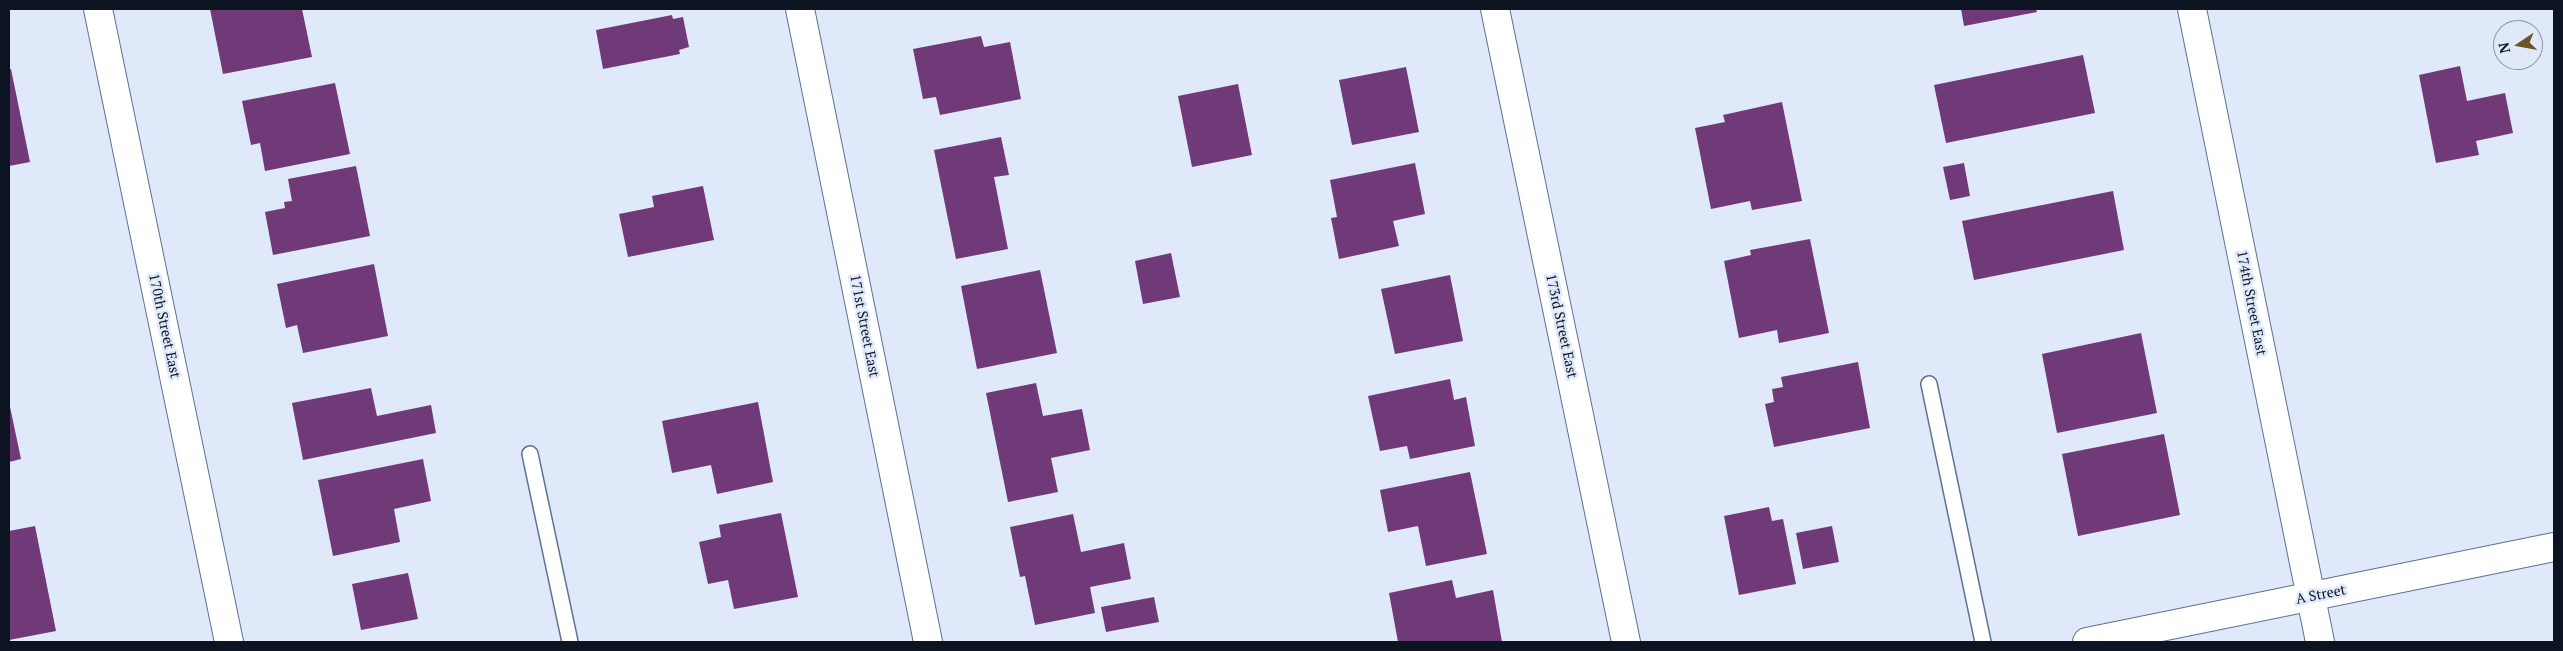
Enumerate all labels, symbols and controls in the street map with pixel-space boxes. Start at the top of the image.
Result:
north arrow [2493,20,2543,70]
text: N [2493,41,2514,55]
street label: 174th Street East [2233,249,2269,357]
street label: 170th Street East [145,272,183,380]
street label: 173rd Street East [1542,272,1580,380]
street label: 171st Street East [846,273,882,379]
street label: A Street [2295,582,2347,608]

